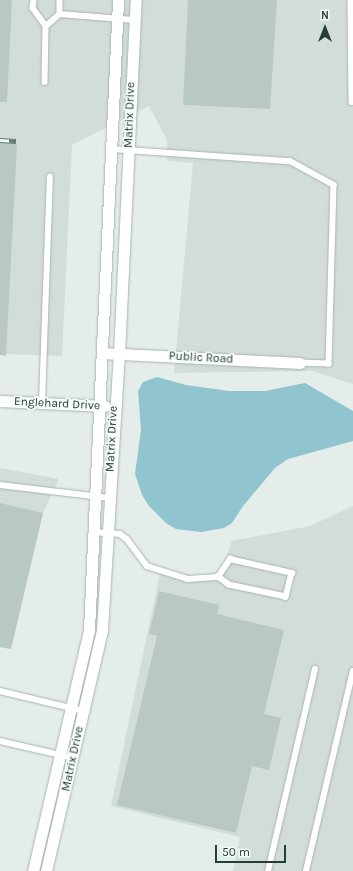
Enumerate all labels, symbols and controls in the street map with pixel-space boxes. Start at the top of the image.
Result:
north arrow [305,8,345,48]
text: N [321,9,329,22]
street label: Matrix Drive [122,82,138,148]
street label: Public Road [168,349,234,367]
street label: Englehard Drive [13,395,101,413]
street label: Matrix Drive [103,406,121,472]
street label: Matrix Drive [59,725,87,793]
scale bar [217,837,288,863]
text: 50 m [222,845,250,859]

